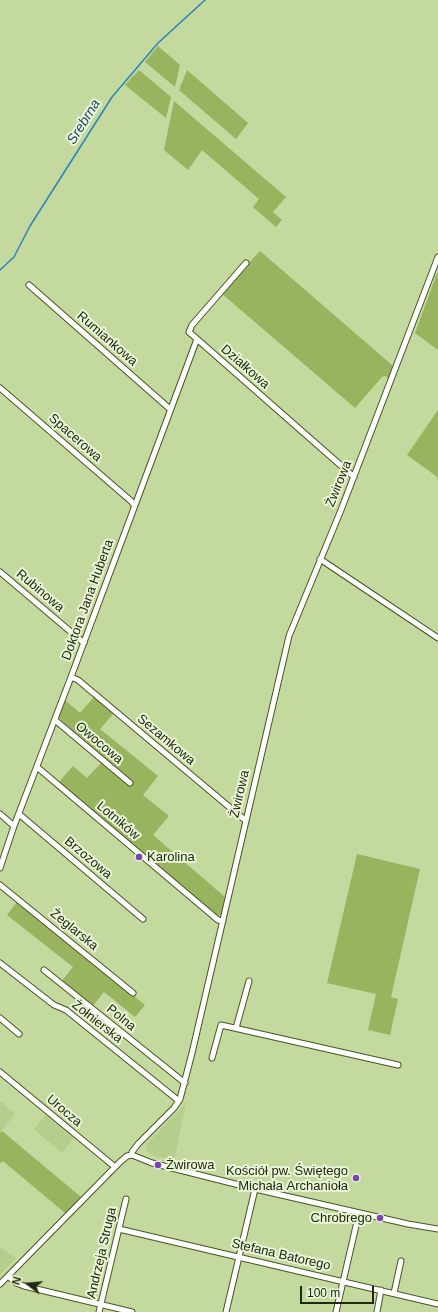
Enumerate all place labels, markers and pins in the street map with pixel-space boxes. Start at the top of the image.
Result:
place label: Karolina [147,849,195,865]
marker: Karolina [134,852,144,862]
place label: Żwirowa [166,1157,214,1173]
marker: Żwirowa [153,1160,163,1170]
place label: Kościół pw. Świętego Michała Archanioła [226,1163,348,1194]
marker: Kościół pw. Świętego Michała Archanioła [351,1173,361,1183]
place label: Chrobrego [311,1210,372,1226]
marker: Chrobrego [375,1213,385,1223]

